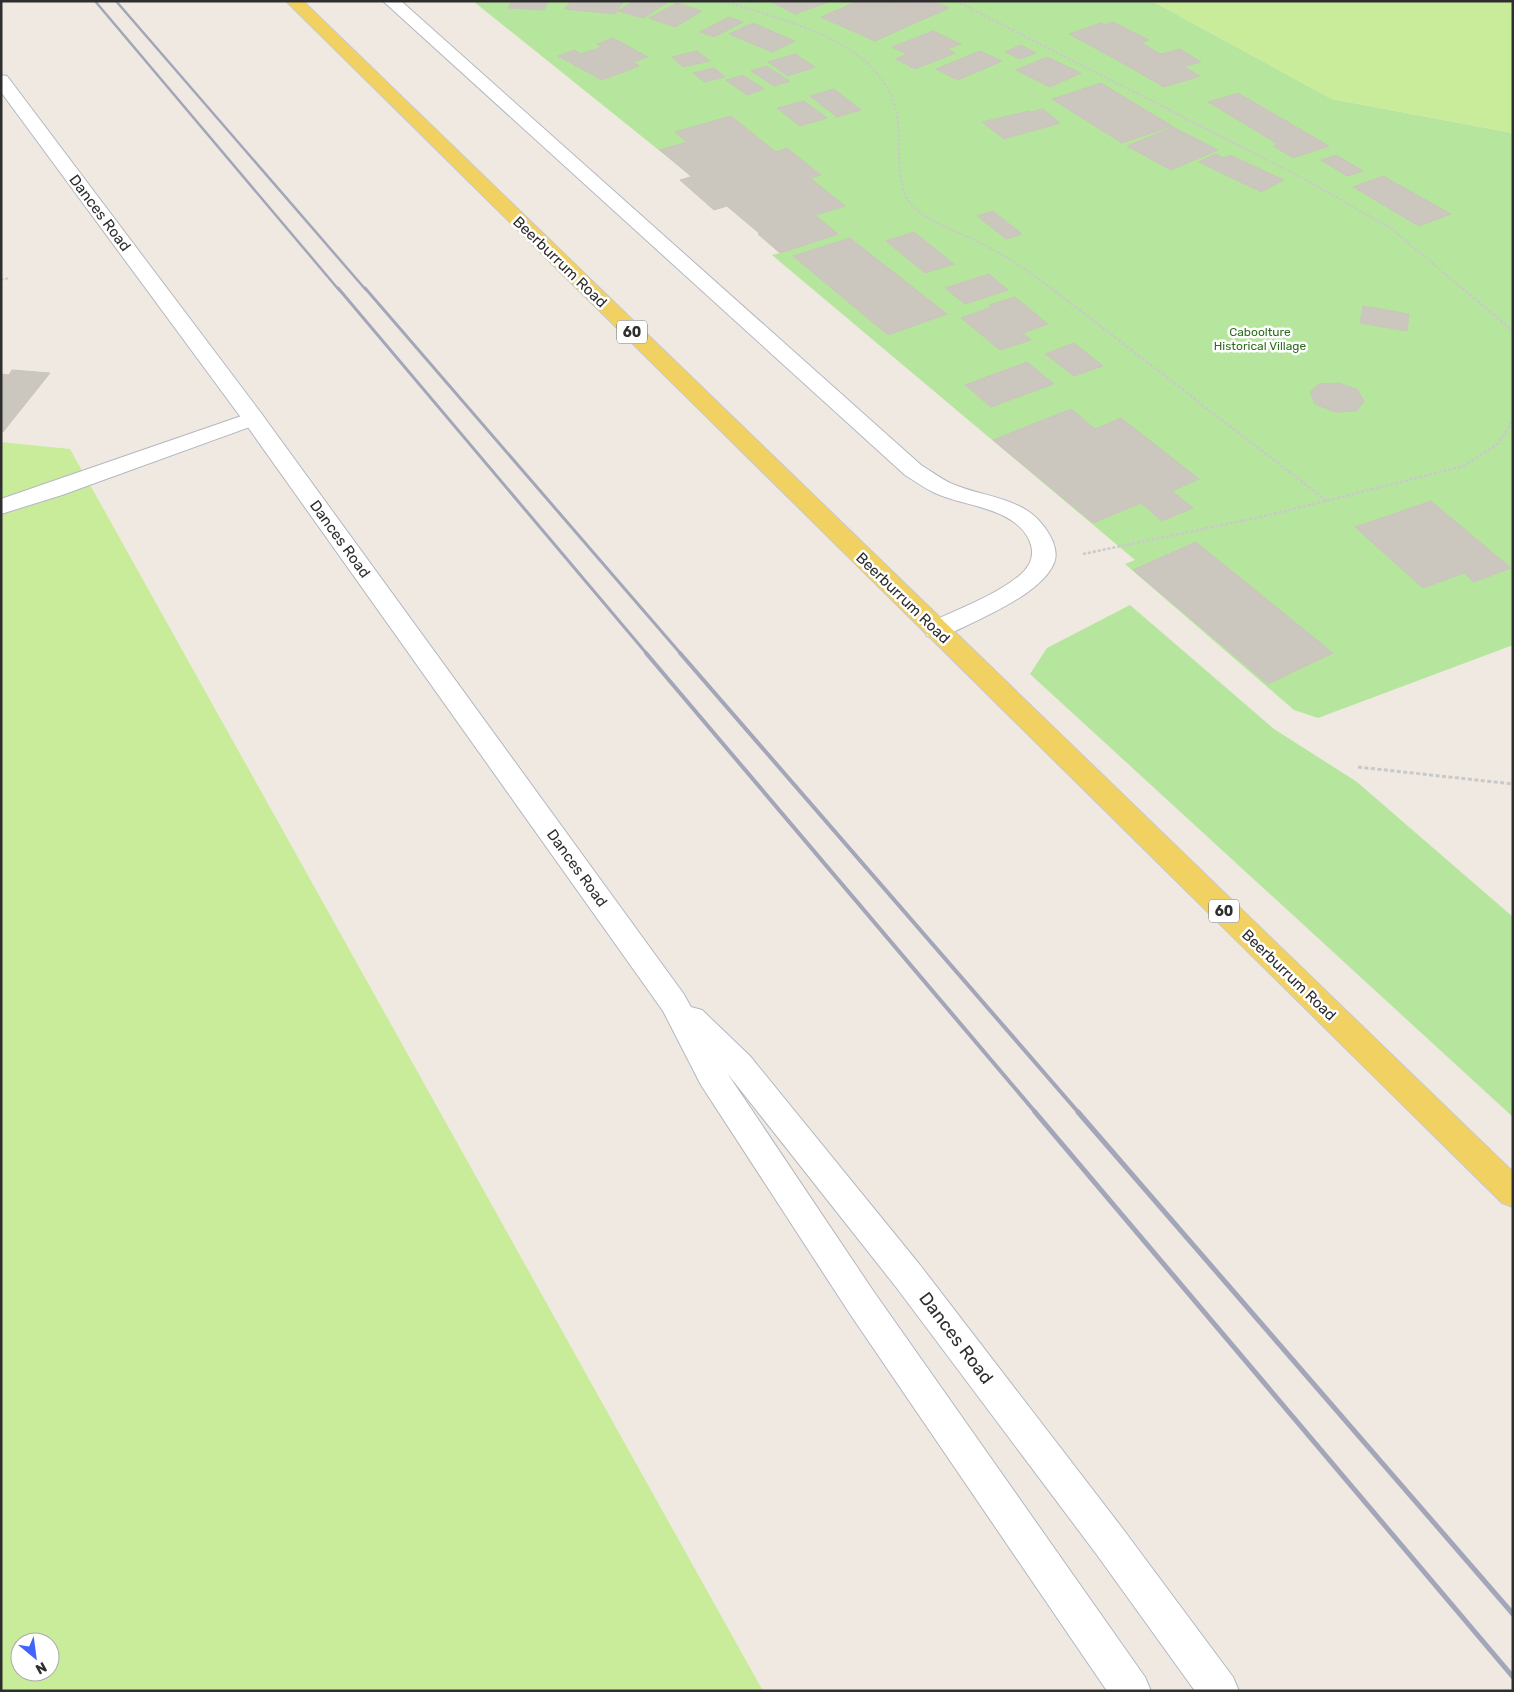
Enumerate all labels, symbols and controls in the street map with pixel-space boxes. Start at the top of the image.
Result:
street label: Dances Road [65,171,135,255]
street label: Beerburrum Road [509,213,611,311]
road number: 60 [617,321,647,344]
park label: Caboolture Historical Village [1214,325,1307,353]
street label: Dances Road [306,497,374,581]
street label: Beerburrum Road [852,549,954,647]
street label: Dances Road [543,826,611,910]
road number: 60 [1209,899,1239,922]
street label: Beerburrum Road [1238,926,1340,1024]
street label: Dances Road [914,1288,998,1388]
north arrow [10,1632,60,1682]
text: N [33,1658,50,1678]

